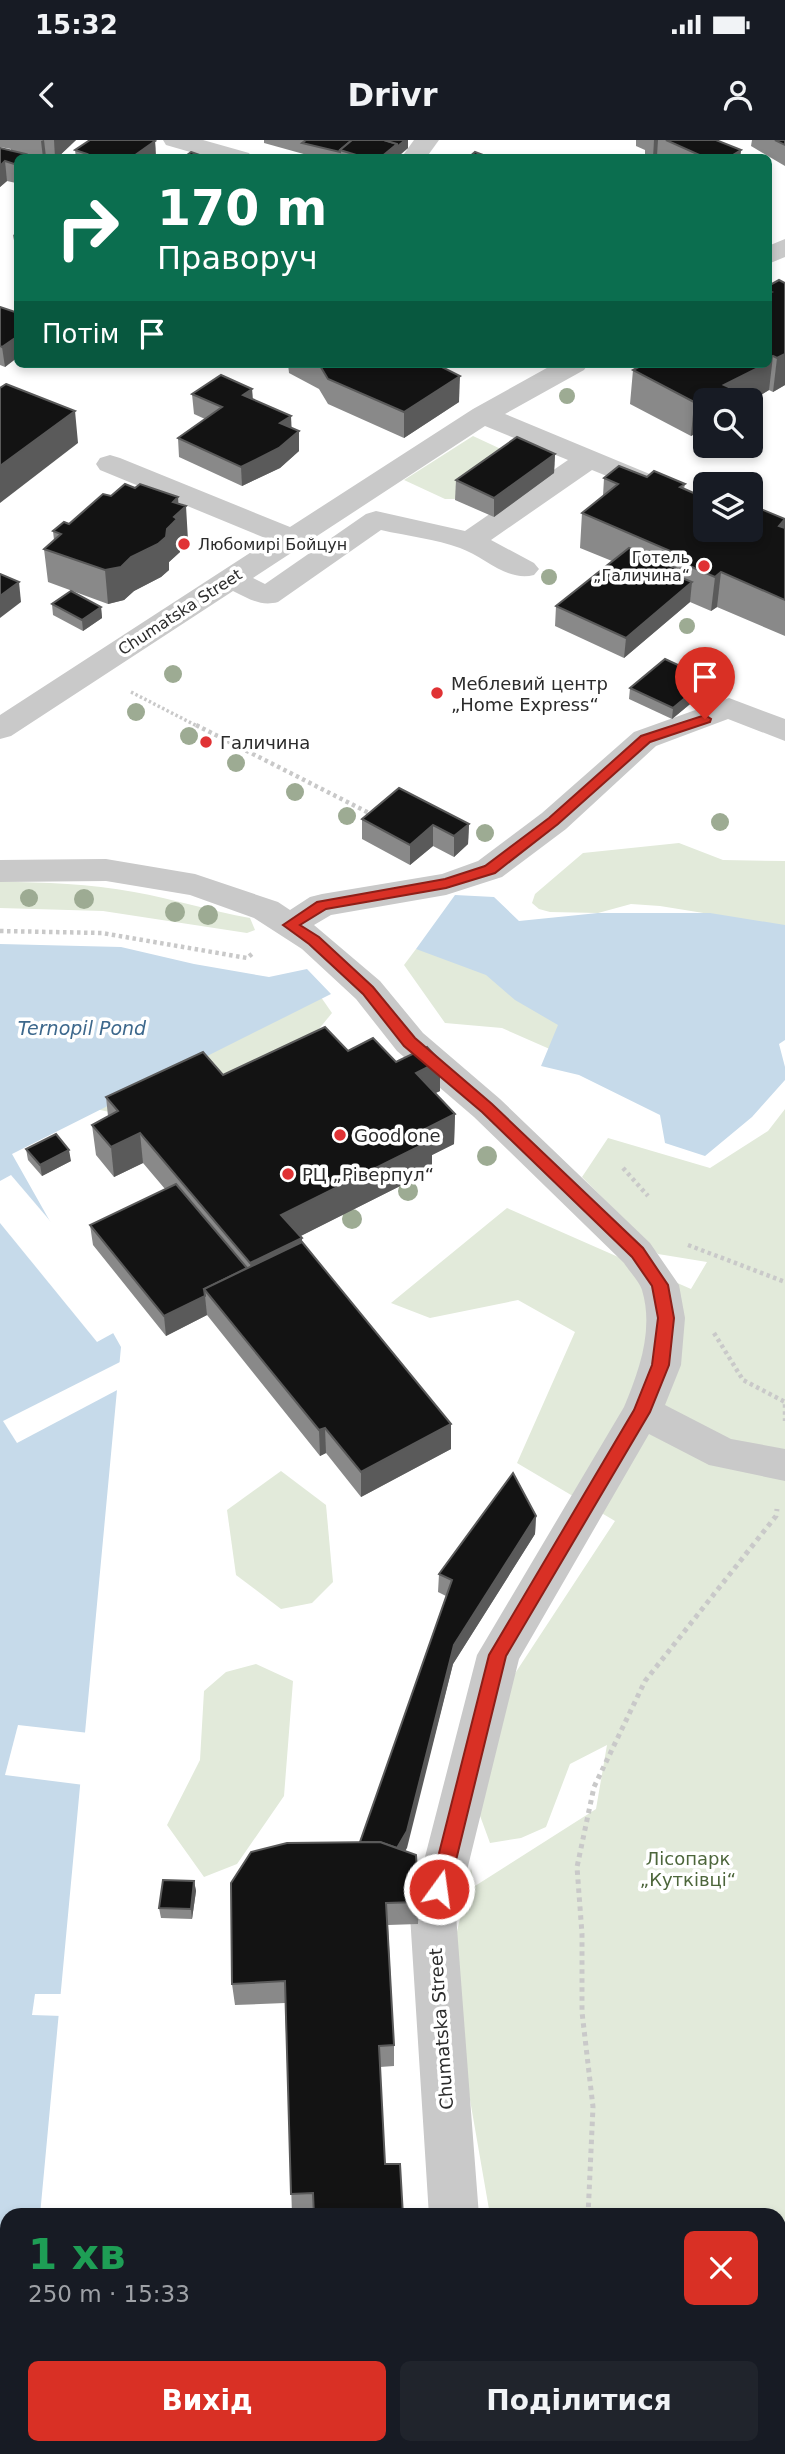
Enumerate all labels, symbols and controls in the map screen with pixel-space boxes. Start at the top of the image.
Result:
text: 15:32 [35,10,118,40]
icon: back [28,76,66,114]
text: Drivr [348,76,437,114]
icon: person [719,76,757,114]
text: 170 m [157,180,327,237]
icon: right [42,182,133,273]
text: Праворуч [157,239,318,277]
icon: arrive [133,315,171,353]
text: Потім [42,319,119,349]
map controls [693,388,763,542]
button: search [693,388,763,458]
button: layers [693,472,763,542]
place label: Любомирі Бойцун [198,535,347,554]
marker: Любомирі Бойцун [176,536,192,552]
place label: Готель „Галичина“ [593,548,690,585]
marker: Готель „Галичина“ [696,558,712,574]
street label: Chumatska Street [114,565,246,659]
pin [675,647,735,719]
icon: arrive [686,658,724,696]
place label: Меблевий центр „Home Express“ [451,673,608,715]
marker: Меблевий центр „Home Express“ [429,685,445,701]
place label: Галичина [220,732,310,753]
marker: Галичина [198,734,214,750]
water label: Ternopil Pond [18,1017,147,1039]
place label: Good one [354,1125,441,1146]
marker: Good one [332,1127,348,1143]
place label: РЦ „Ріверпул“ [302,1164,434,1185]
marker: РЦ „Ріверпул“ [280,1166,296,1182]
park label: Лісопарк „Кутківці“ [640,1848,736,1890]
position arrow [402,1852,476,1926]
street label: Chumatska Street [425,1947,457,2111]
text: 1 хв [28,2230,126,2279]
button: close [684,2231,758,2305]
text: 250 m · 15:33 [28,2281,190,2307]
button: Вихід [28,2361,386,2441]
button: Поділитися [400,2361,758,2441]

